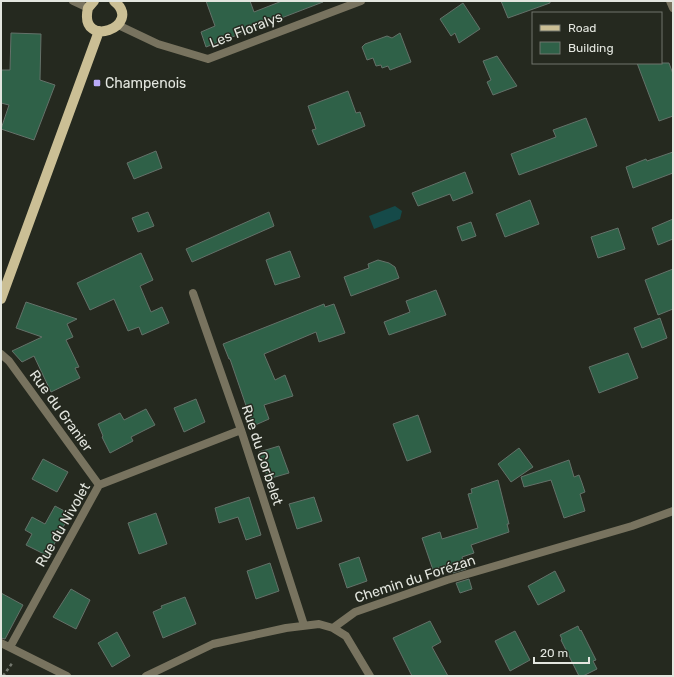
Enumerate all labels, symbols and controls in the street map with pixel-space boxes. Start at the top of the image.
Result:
street label: Les Floralys [207,8,285,52]
legend [532,12,662,64]
text: Road [568,21,596,35]
text: Building [568,41,614,55]
place label: Champenois [105,75,186,92]
marker: Champenois [92,78,102,88]
street label: Rue du Granier [26,367,97,456]
street label: Rue du Corbelet [238,403,286,508]
street label: Rue du Nivolet [32,479,94,570]
street label: Chemin du Forézan [352,551,478,607]
scale bar [534,639,589,665]
text: 20 m [540,646,568,660]

